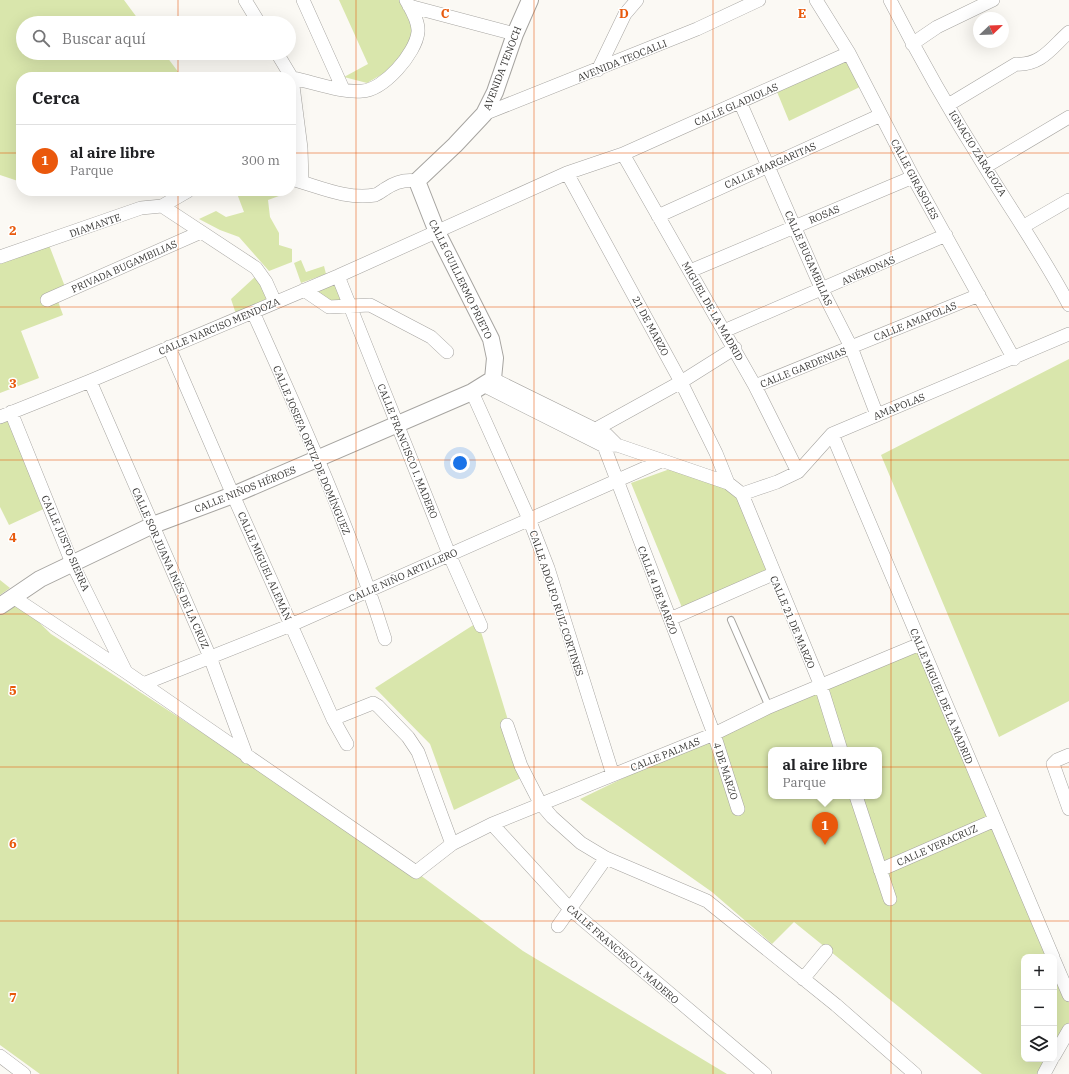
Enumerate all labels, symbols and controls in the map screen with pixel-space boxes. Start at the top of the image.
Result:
text: C [441,5,450,22]
text: D [619,5,629,22]
text: E [798,5,806,22]
north arrow [973,12,1009,48]
search box [16,16,296,60]
street label: AVENIDA TENOCH [480,24,525,112]
icon: search [30,27,52,49]
text: Buscar aquí [62,29,146,48]
street label: AVENIDA TEOCALLI [576,37,669,84]
street label: CALLE GLADIOLAS [692,80,780,129]
text: Cerca [32,87,80,109]
street label: IGNACIO ZARAGOZA [946,108,1009,199]
street label: CALLE GIRASOLES [888,137,941,222]
street label: CALLE MARGARITAS [722,139,818,192]
text: al aire libre [70,143,155,162]
text: 1 [41,152,49,169]
text: 300 m [241,152,280,169]
text: Parque [70,162,114,179]
street label: ROSAS [807,202,842,227]
street label: CALLE BUGAMBILIAS [782,209,835,308]
street label: DIAMANTE [68,211,123,240]
street label: CALLE GUILLERMO PRIETO [426,217,495,341]
text: 2 [9,222,17,239]
street label: PRIVADA BUGAMBILIAS [69,237,179,296]
street label: ANÉMONAS [839,253,897,288]
street label: MIGUEL DE LA MADRID [679,259,746,363]
street label: 21 DE MARZO [629,294,672,358]
street label: CALLE NARCISO MENDOZA [157,295,282,358]
street label: CALLE AMAPOLAS [872,299,959,344]
street label: CALLE GARDENIAS [758,344,848,391]
street label: CALLE JOSEFA ORTIZ DE DOMÍNGUEZ [270,364,353,537]
text: 3 [9,375,17,392]
street label: CALLE FRANCISCO I. MADERO [374,382,441,521]
street label: AMAPOLAS [871,390,927,423]
your location [450,453,470,473]
street label: CALLE NIÑOS HÉROES [192,463,298,516]
street label: CALLE SOR JUANA INÉS DE LA CRUZ [129,486,212,651]
street label: CALLE JUSTO SIERRA [39,493,93,593]
street label: CALLE MIGUEL ALEMÁN [235,510,295,623]
text: 4 [9,529,17,546]
street label: CALLE ADOLFO RUIZ CORTINES [527,529,586,678]
street label: CALLE 4 DE MARZO [635,544,680,636]
street label: CALLE NIÑO ARTILLERO [347,546,460,605]
street label: CALLE 21 DE MARZO [767,574,818,671]
street label: CALLE MIGUEL DE LA MADRID [907,626,976,766]
text: 5 [9,682,17,699]
street label: CALLE PALMAS [629,735,702,774]
street label: 4 DE MARZO [710,741,741,802]
popup [768,747,882,799]
text: al aire libre [782,755,868,774]
text: Parque [782,774,826,791]
pin: 1 [812,812,838,845]
street label: CALLE VERACRUZ [895,822,980,869]
text: 6 [9,835,17,852]
street label: CALLE FRANCISCO I. MADERO [564,902,681,1007]
map controls [1021,954,1057,1062]
button: + [1021,954,1057,990]
text: 7 [9,989,17,1006]
button: − [1021,990,1057,1026]
button: layers [1021,1026,1057,1062]

